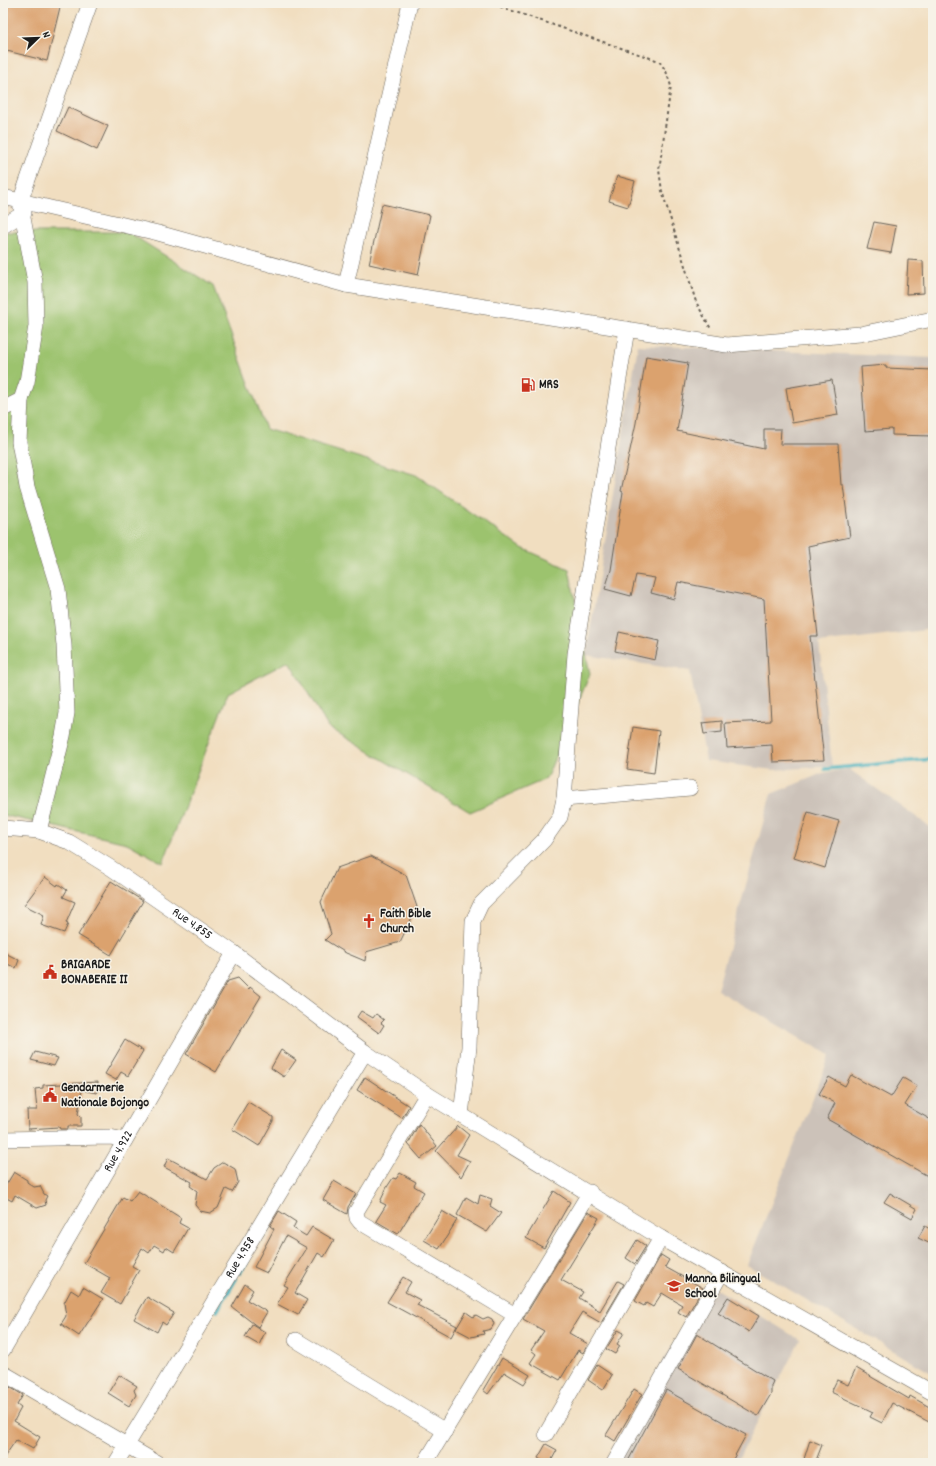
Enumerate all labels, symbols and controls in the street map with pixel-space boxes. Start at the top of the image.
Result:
north arrow [18,18,58,58]
text: N [37,29,54,41]
place label: MRS [539,376,559,395]
fuel station icon: MRS [520,377,536,393]
street label: Rue 4.855 [168,903,216,945]
place label: Faith Bible Church [380,905,431,939]
church icon: Faith Bible Church [361,913,377,929]
place label: BRIGARDE BONABERIE II [61,956,128,990]
public building icon: BRIGARDE BONABERIE II [42,964,58,980]
place label: Gendarmerie Nationale Bojongo [61,1079,149,1113]
public building icon: Gendarmerie Nationale Bojongo [42,1087,58,1103]
street label: Rue 4.922 [99,1127,138,1176]
street label: Rue 4.958 [220,1233,260,1282]
place label: Manna Bilingual School [685,1270,761,1304]
school or university icon: Manna Bilingual School [666,1278,682,1294]

